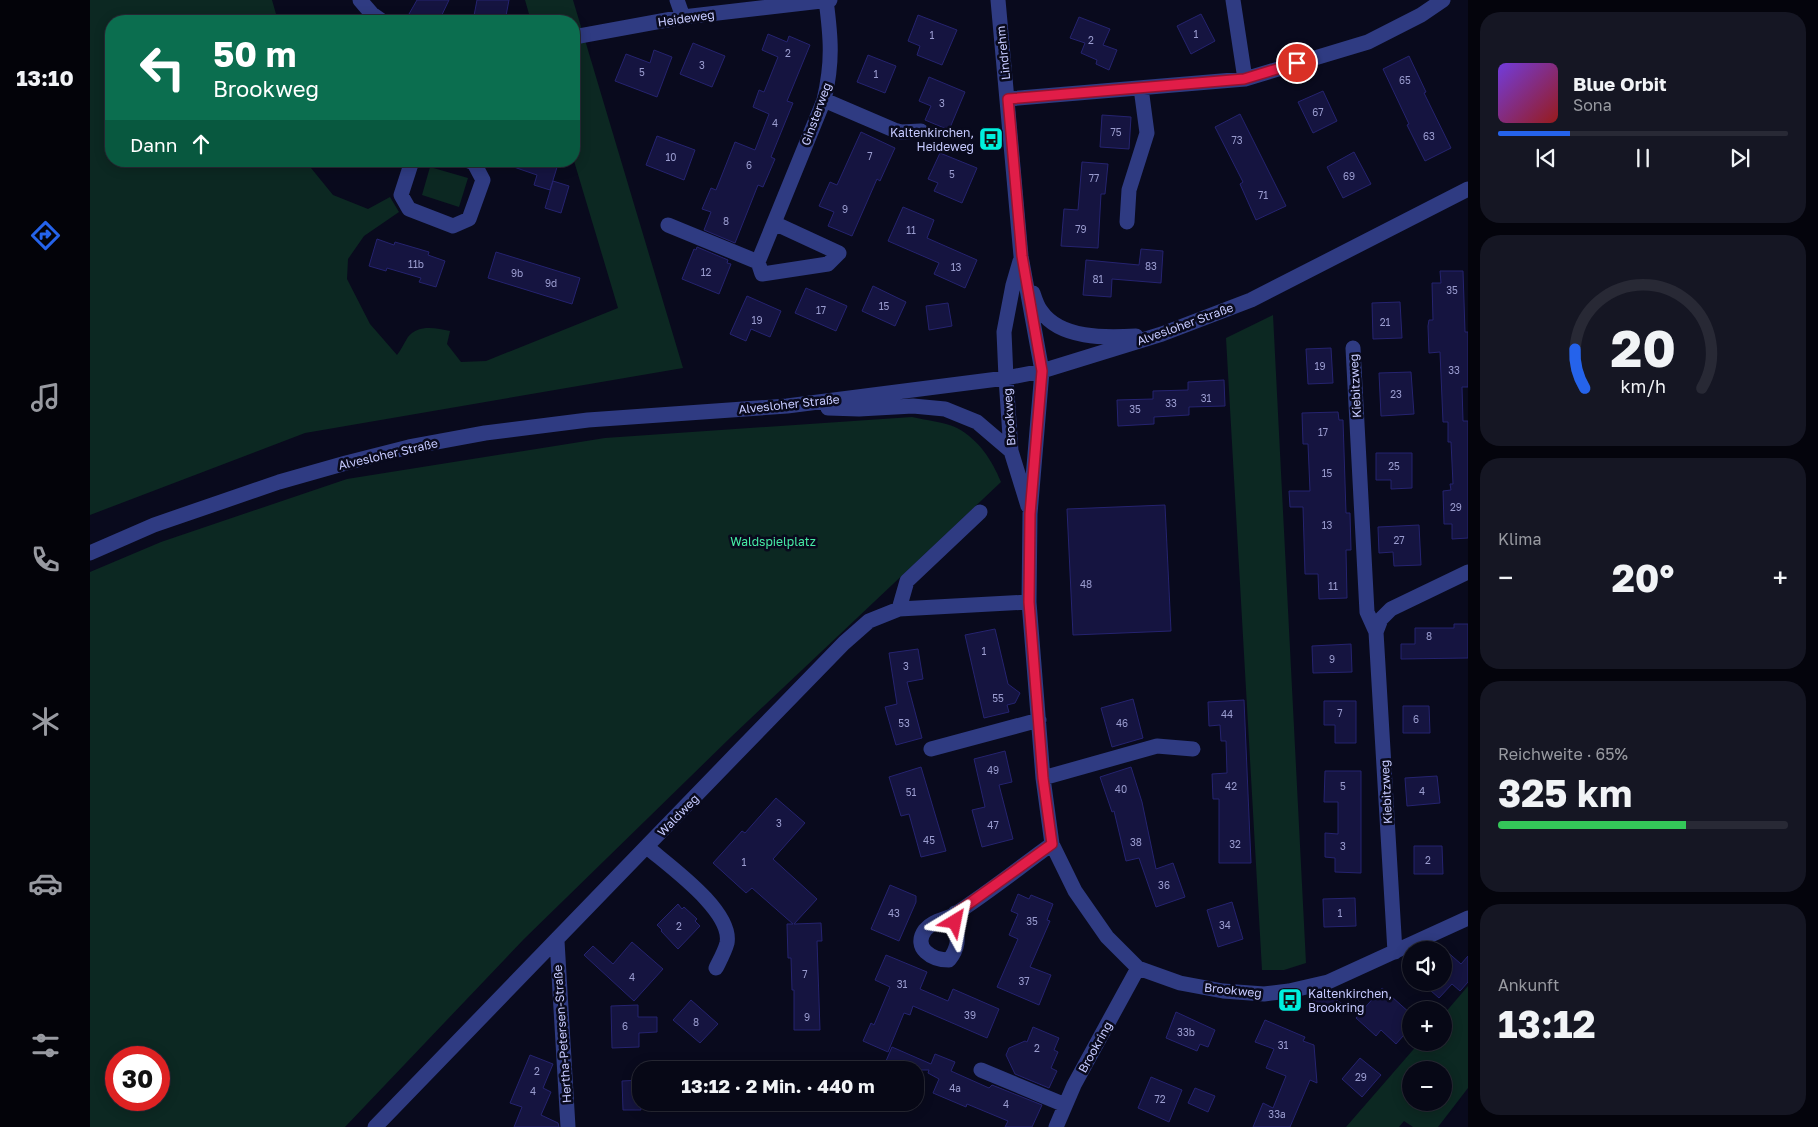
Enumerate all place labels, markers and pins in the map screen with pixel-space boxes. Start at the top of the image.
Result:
pin [1276,42,1318,84]
place label: Kaltenkirchen, Heideweg [890,125,974,154]
bus stop icon: Kaltenkirchen, Heideweg [978,126,1004,152]
place label: Kaltenkirchen, Brookring [1308,986,1392,1015]
bus stop icon: Kaltenkirchen, Brookring [1277,987,1303,1013]

